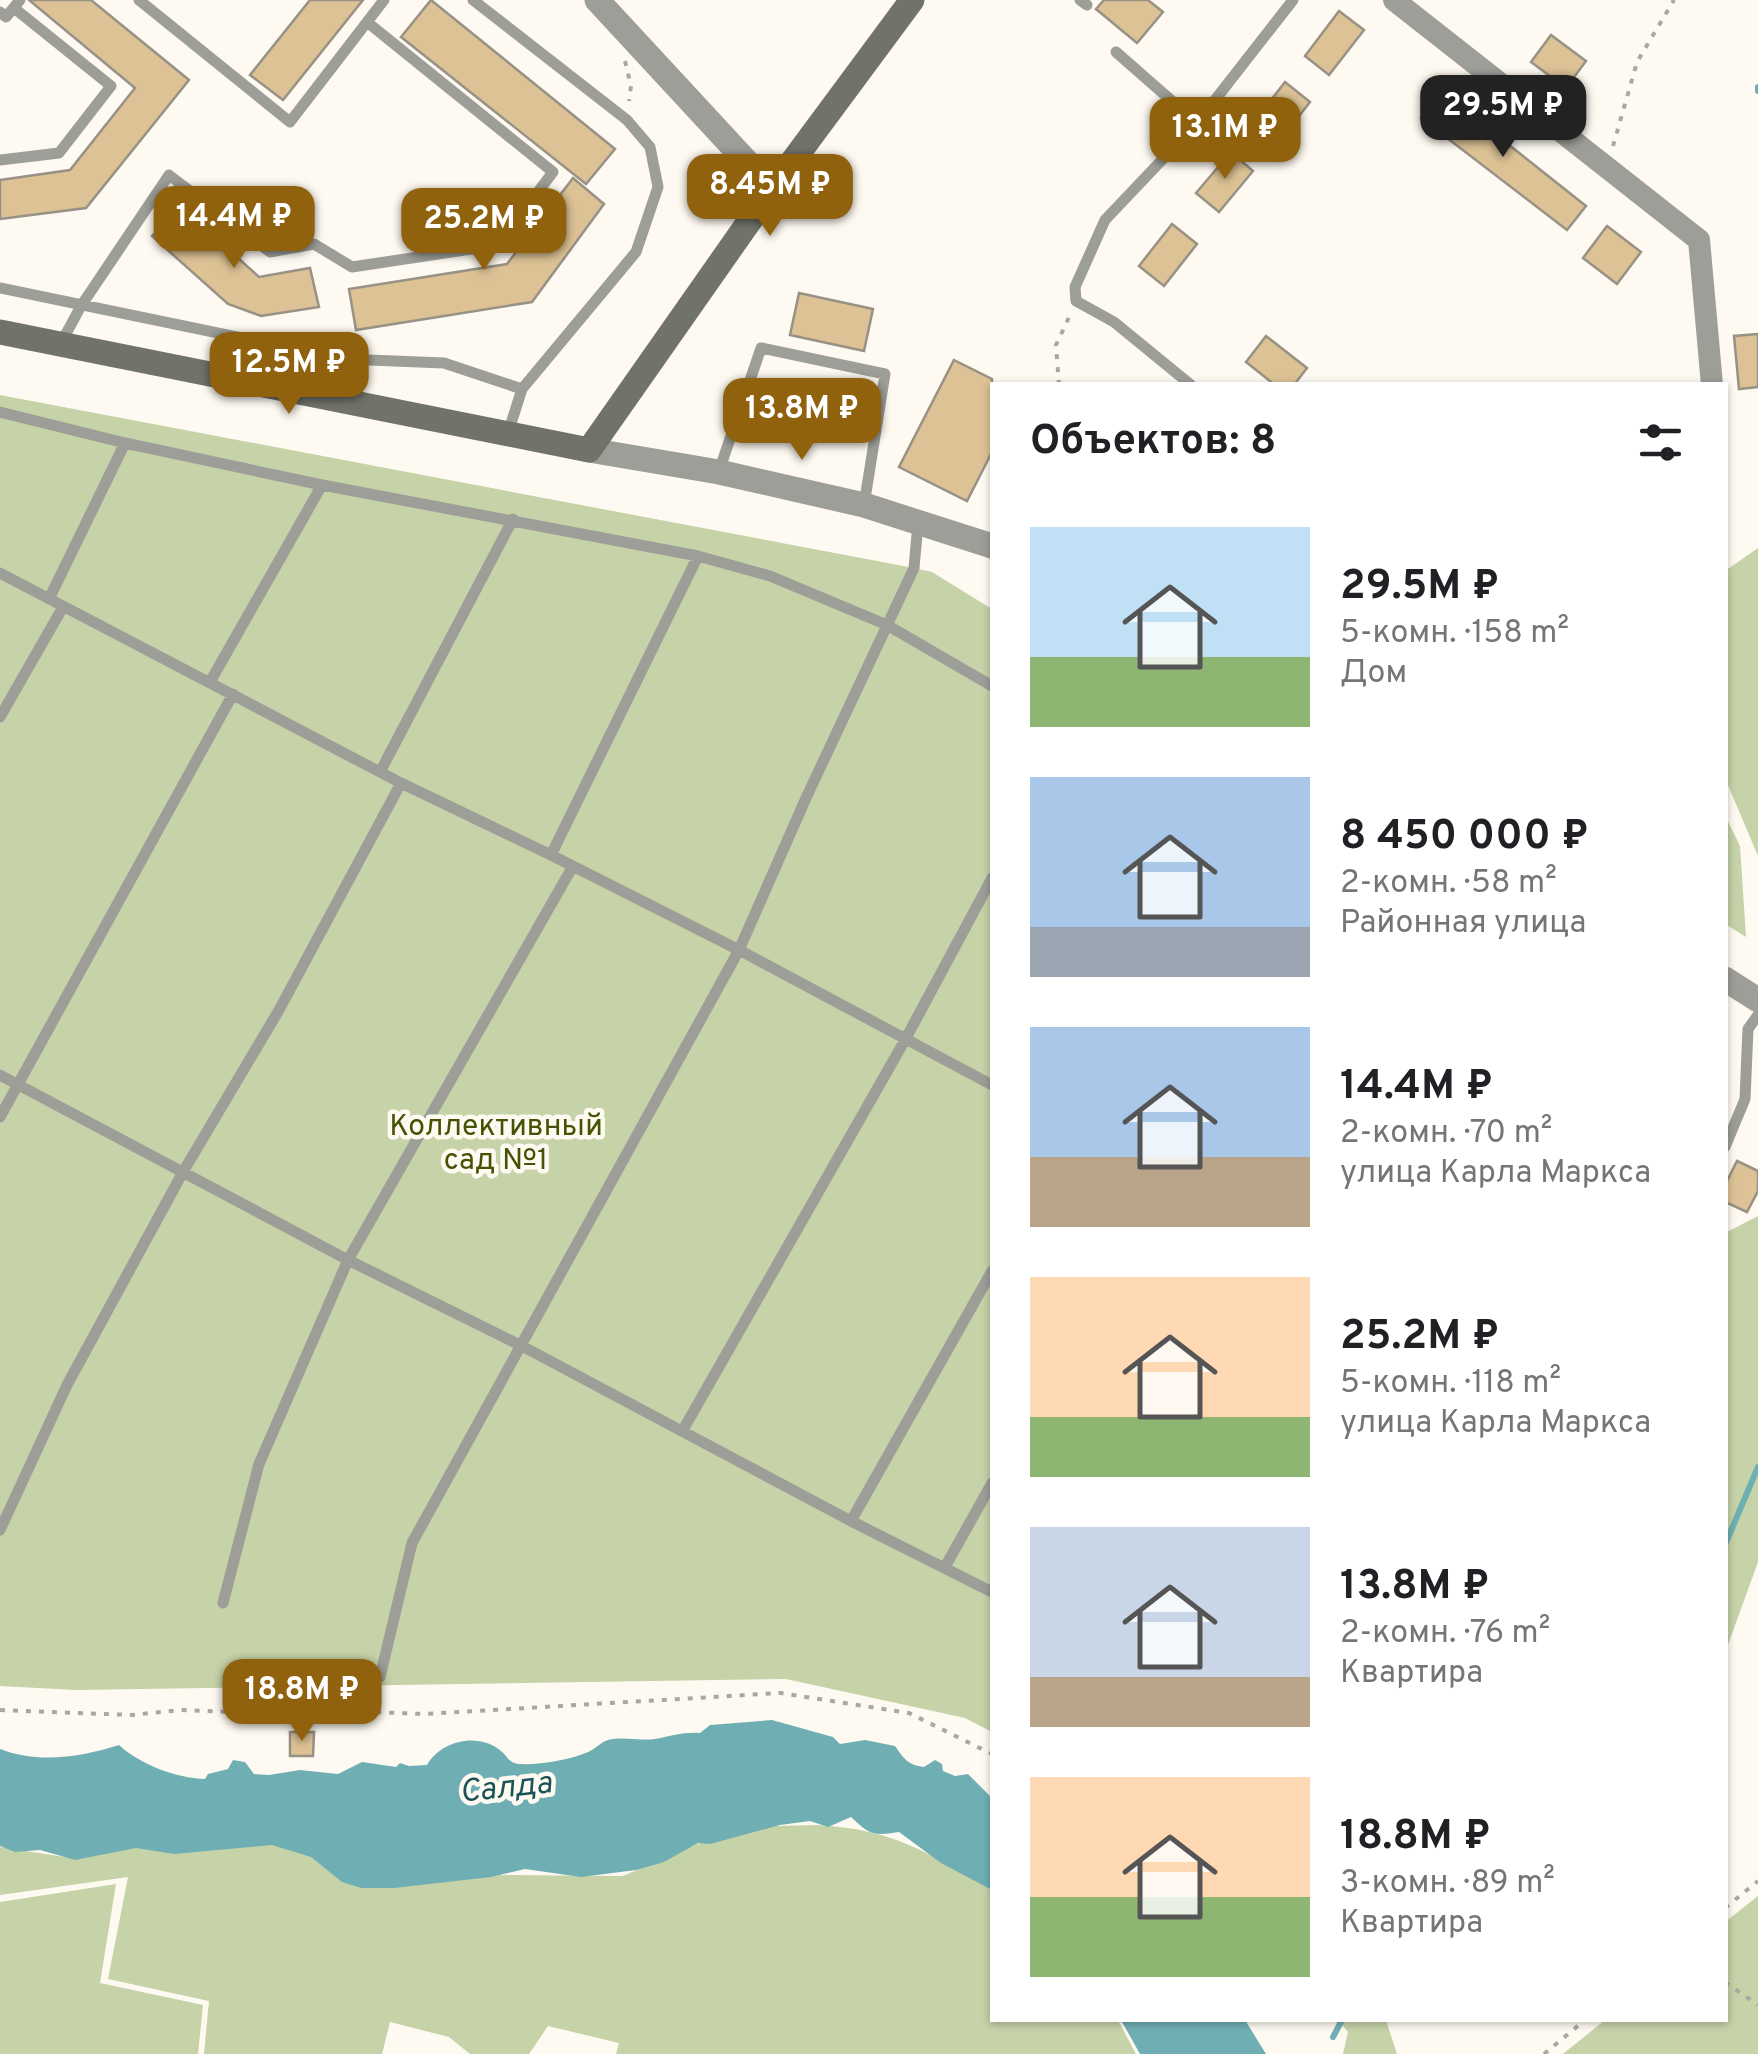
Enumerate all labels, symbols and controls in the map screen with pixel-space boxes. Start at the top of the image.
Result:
pin: 29.5M ₽ [1411,75,1595,160]
text: 29.5M ₽ [1442,87,1564,127]
pin: 13.1M ₽ [1133,97,1317,182]
text: 13.1M ₽ [1172,109,1278,149]
pin: 8.45M ₽ [678,154,862,239]
text: 8.45M ₽ [709,166,831,206]
pin: 14.4M ₽ [142,186,326,271]
pin: 25.2M ₽ [392,188,576,273]
text: 14.4M ₽ [176,198,292,238]
text: 25.2M ₽ [423,200,545,240]
pin: 12.5M ₽ [197,332,381,417]
text: 12.5M ₽ [232,344,346,384]
pin: 13.8M ₽ [710,378,894,463]
text: 13.8M ₽ [745,390,859,430]
icon: filters [1633,415,1688,470]
text: Объектов: 8 [1030,416,1276,469]
text: 29.5M ₽ [1340,561,1499,614]
icon: home [1110,567,1230,687]
text: 5-комн. · 158 m² [1340,614,1569,654]
text: Дом [1340,654,1407,694]
text: 8 450 000 ₽ [1340,811,1589,864]
icon: home [1110,817,1230,937]
text: 2-комн. · 58 m² [1340,864,1557,904]
text: Районная улица [1340,904,1586,944]
text: 14.4M ₽ [1340,1061,1493,1114]
icon: home [1110,1067,1230,1187]
park label: Коллективный сад №1 [389,1109,603,1180]
text: 2-комн. · 70 m² [1340,1114,1552,1154]
text: улица Карла Маркса [1340,1154,1651,1194]
text: 25.2M ₽ [1340,1311,1499,1364]
icon: home [1110,1317,1230,1437]
text: 5-комн. · 118 m² [1340,1364,1561,1404]
text: улица Карла Маркса [1340,1404,1651,1444]
text: 13.8M ₽ [1340,1561,1490,1614]
icon: home [1110,1567,1230,1687]
text: 2-комн. · 76 m² [1340,1614,1550,1654]
text: Квартира [1340,1654,1483,1694]
pin: 18.8M ₽ [210,1659,394,1744]
text: 18.8M ₽ [245,1671,359,1711]
water label: Салда [458,1764,555,1814]
text: 18.8M ₽ [1340,1811,1491,1864]
icon: home [1110,1817,1230,1937]
text: 3-комн. · 89 m² [1340,1864,1555,1904]
text: Квартира [1340,1904,1483,1944]

